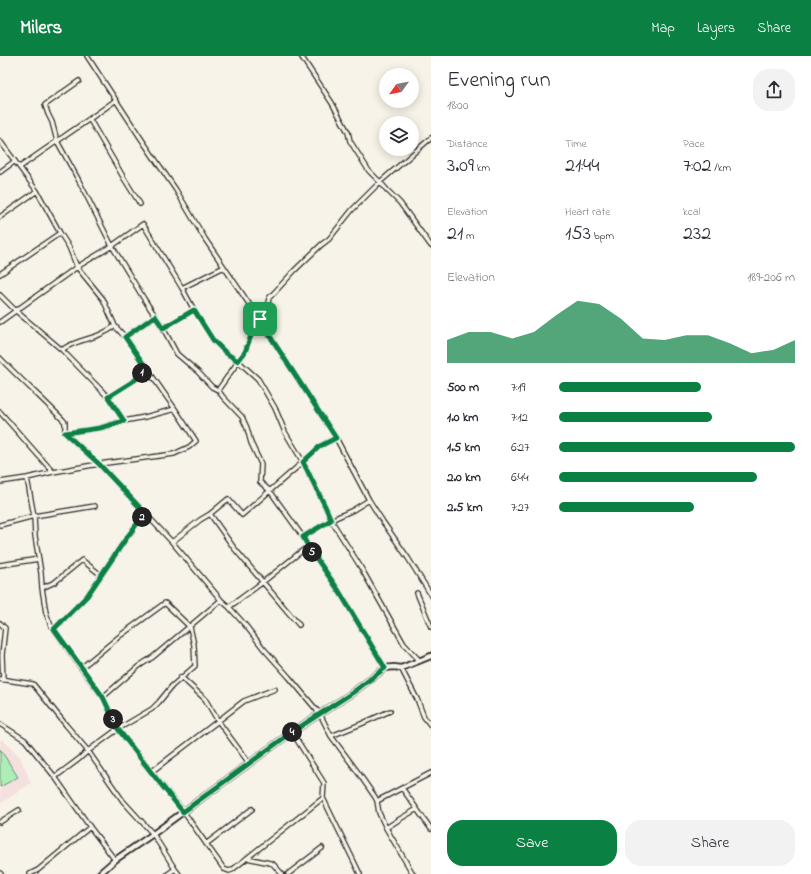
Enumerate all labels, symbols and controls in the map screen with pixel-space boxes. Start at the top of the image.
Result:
text: Milers [20,15,62,42]
text: Map [651,18,675,39]
text: Layers [697,18,735,39]
text: Share [757,18,791,39]
text: Evening run [447,65,551,97]
north arrow [379,68,419,108]
map controls [379,68,419,156]
button: share [753,69,795,111]
text: 18:00 [447,96,468,115]
button: layers [379,116,419,156]
text: Distance [447,136,488,152]
text: Time [565,136,587,152]
text: Pace [683,136,704,152]
text: 3.09 [447,152,474,181]
text: 21:44 [565,152,599,181]
text: 7:02 [683,152,712,181]
text: km [474,160,490,176]
text: /km [712,160,731,176]
text: Elevation [447,204,487,220]
text: Heart rate [565,204,610,220]
text: kcal [683,204,701,220]
text: 21 [447,220,463,249]
text: 153 [565,220,591,249]
text: 232 [683,220,711,249]
text: m [463,228,475,244]
text: bpm [591,228,614,244]
text: Elevation [447,268,495,287]
text: 189–206 m [747,268,795,287]
pin [243,302,277,336]
icon: arrive [249,308,271,330]
pin: 1 [132,363,152,383]
text: 1 [140,365,144,381]
text: 500 m [447,378,479,397]
text: 7:19 [511,378,526,397]
text: 1.0 km [447,408,478,427]
text: 7:12 [511,408,528,427]
text: 1.5 km [447,438,480,457]
text: 6:27 [511,438,530,457]
text: 2.0 km [447,468,481,487]
text: 6:44 [511,468,529,487]
text: 2.5 km [447,498,483,517]
text: 7:27 [511,498,529,517]
pin: 2 [132,507,152,527]
text: 2 [139,509,145,525]
pin: 5 [302,542,322,562]
text: 5 [309,544,315,560]
pin: 3 [103,709,123,729]
text: 3 [111,711,115,727]
pin: 4 [282,722,302,742]
text: 4 [290,724,294,740]
button: Save [447,820,617,866]
button: Share [625,820,795,866]

